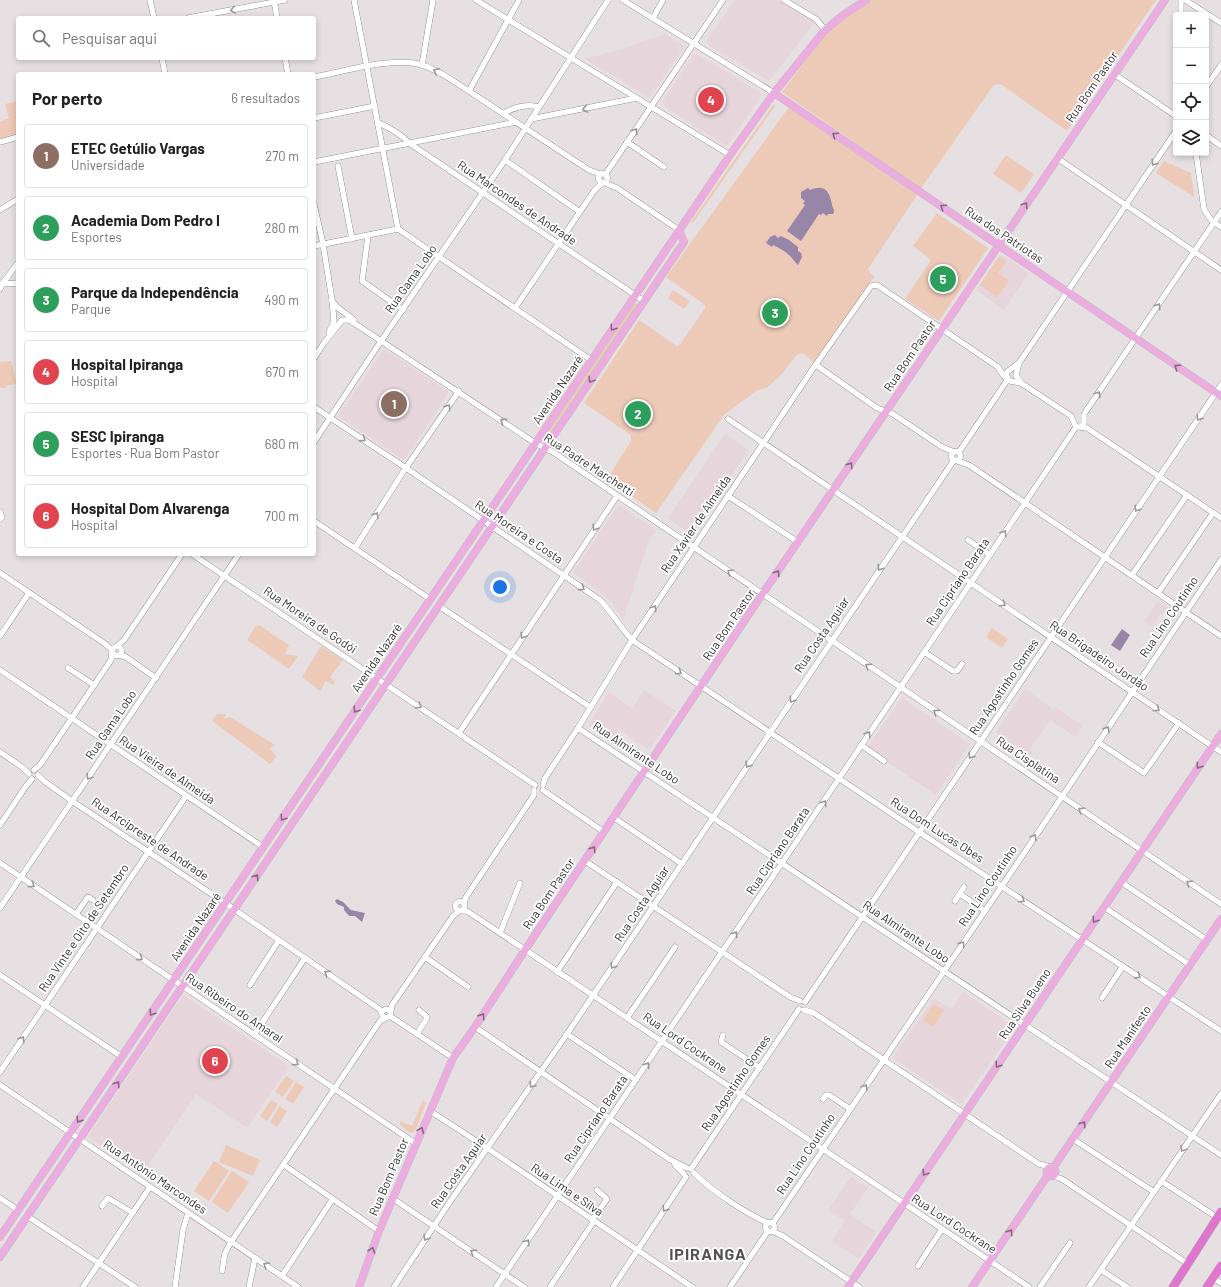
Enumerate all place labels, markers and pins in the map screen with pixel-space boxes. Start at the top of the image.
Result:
pin: 4 [698,85,724,115]
pin: 5 [930,264,956,294]
pin: 3 [762,298,788,328]
pin: 1 [381,389,407,419]
pin: 2 [625,399,651,429]
pin: 6 [202,1046,228,1076]

